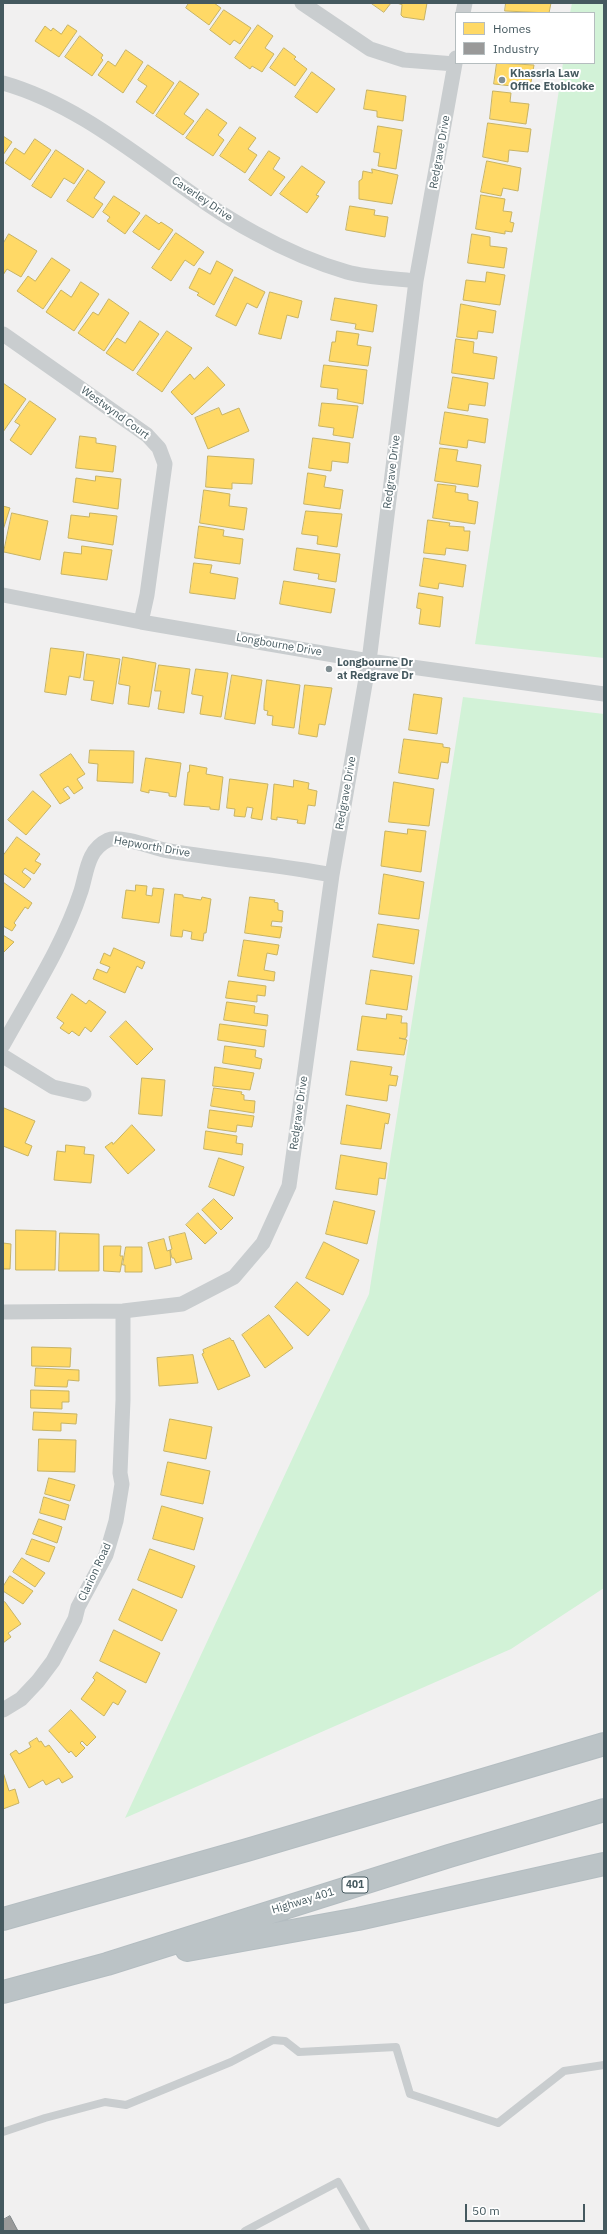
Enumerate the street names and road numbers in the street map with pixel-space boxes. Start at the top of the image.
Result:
street label: Redgrave Drive [427,114,453,190]
street label: Caverley Drive [169,174,235,224]
street label: Westwynd Court [78,384,152,442]
street label: Redgrave Drive [381,434,403,510]
street label: Longbourne Drive [235,631,323,659]
street label: Redgrave Drive [333,755,359,831]
street label: Hepworth Drive [113,834,191,860]
street label: Redgrave Drive [287,1075,311,1151]
street label: Clarion Road [76,1541,114,1603]
road number: 401 [342,1877,368,1893]
street label: Highway 401 [270,1885,336,1917]

